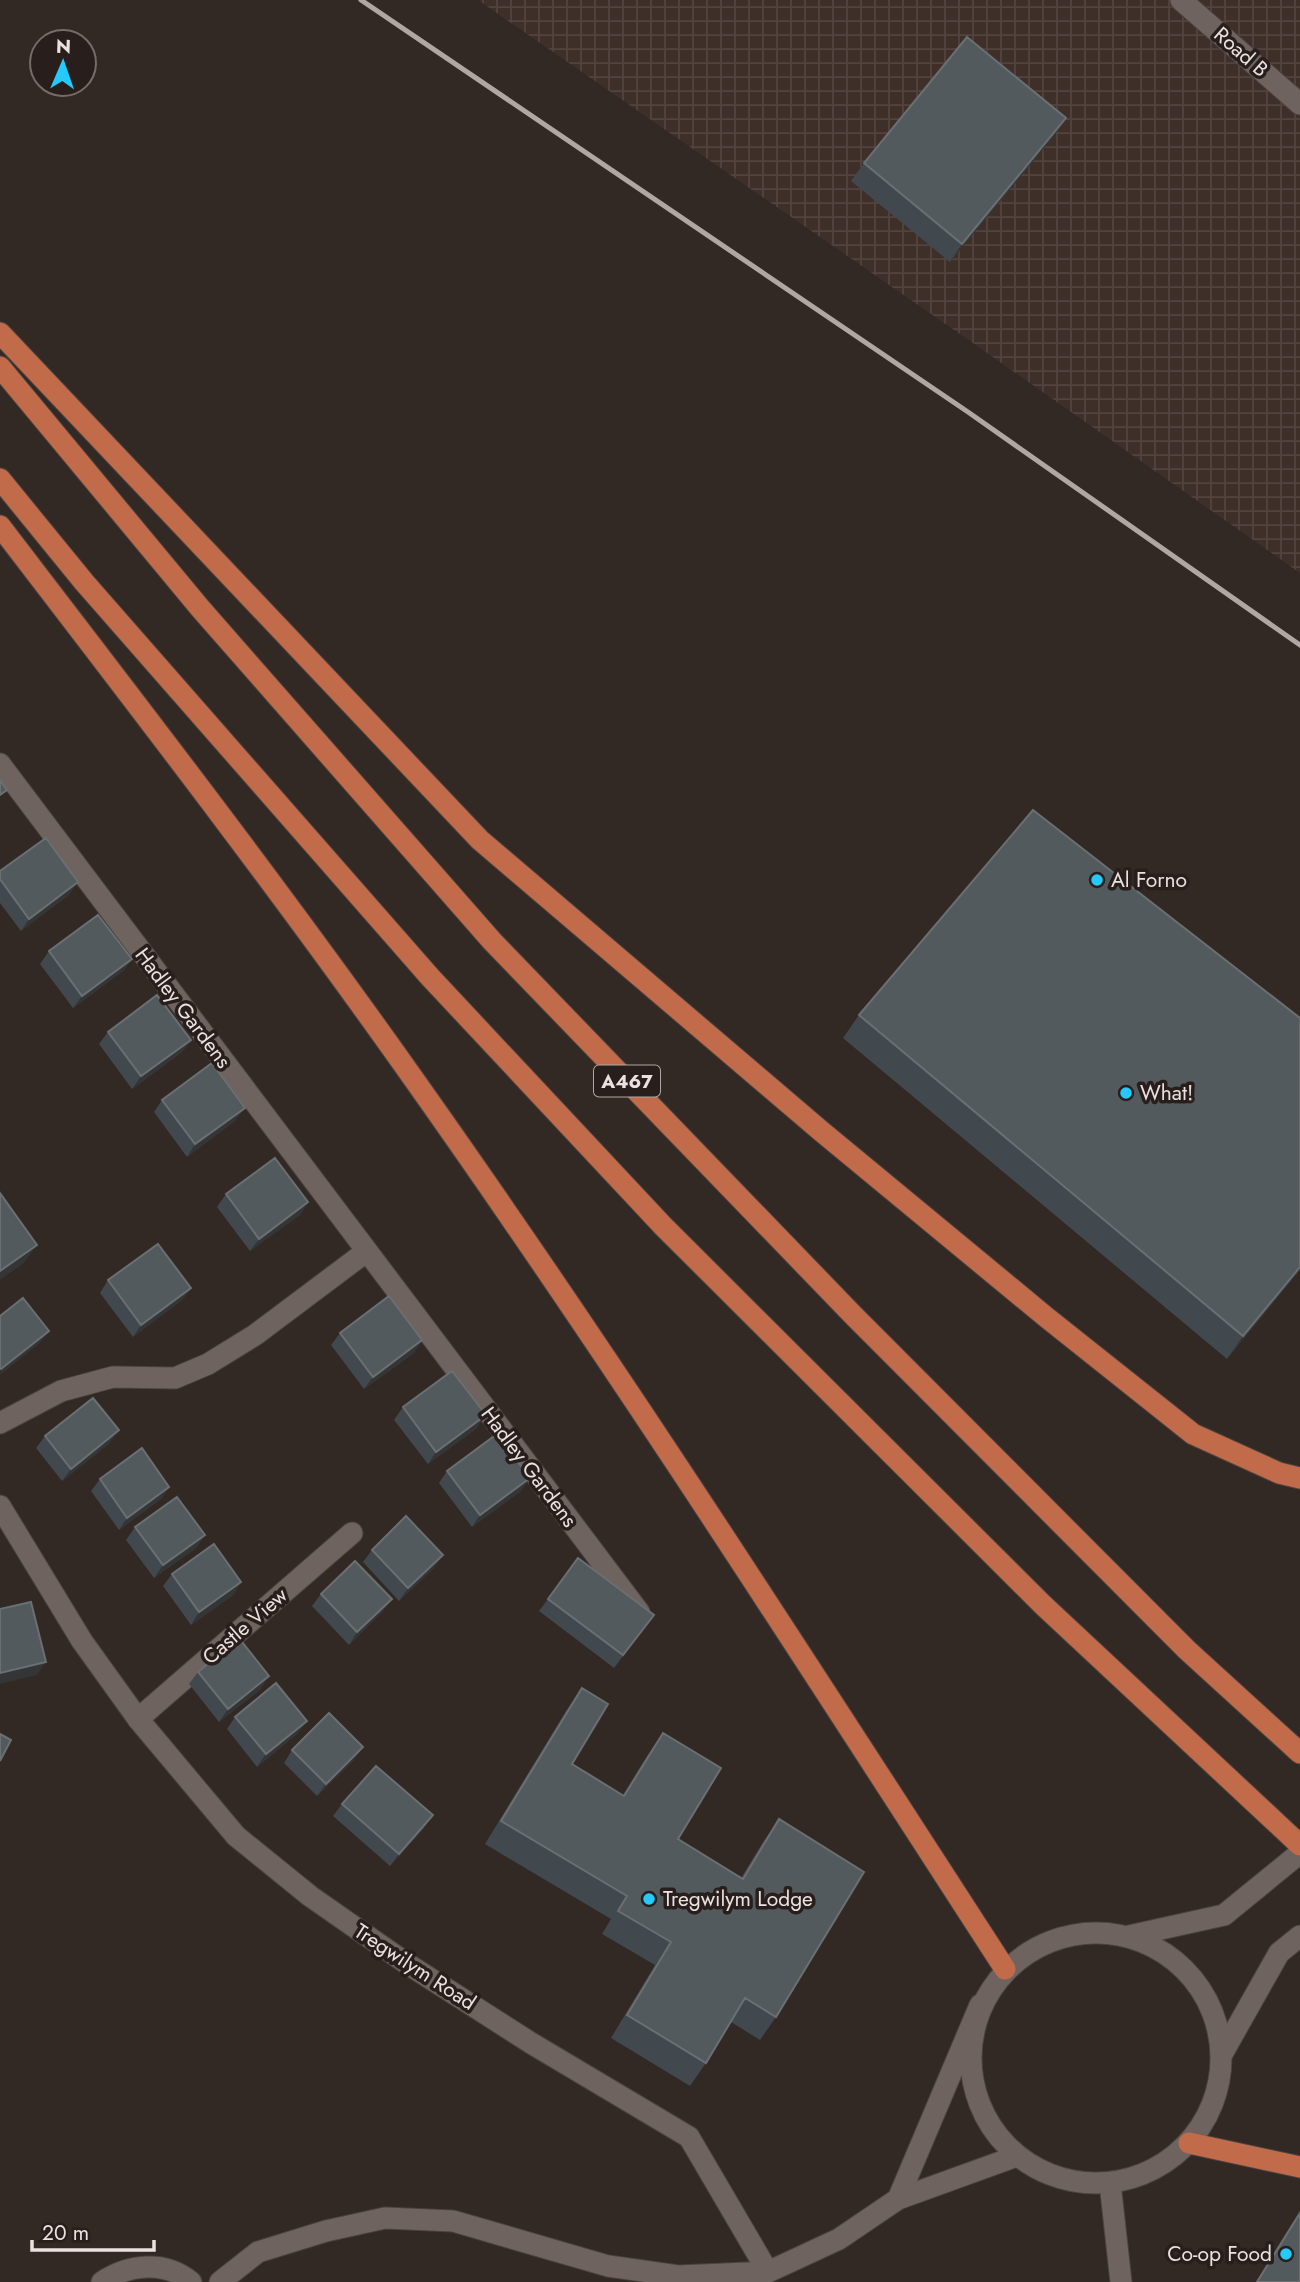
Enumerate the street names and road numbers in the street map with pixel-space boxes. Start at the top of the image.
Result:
street label: Road B [1207,20,1275,84]
street label: Hadley Gardens [128,942,238,1074]
road number: A467 [594,1065,660,1096]
street label: Hadley Gardens [474,1401,584,1533]
street label: Castle View [196,1580,295,1671]
street label: Tregwilym Road [348,1916,482,2018]

